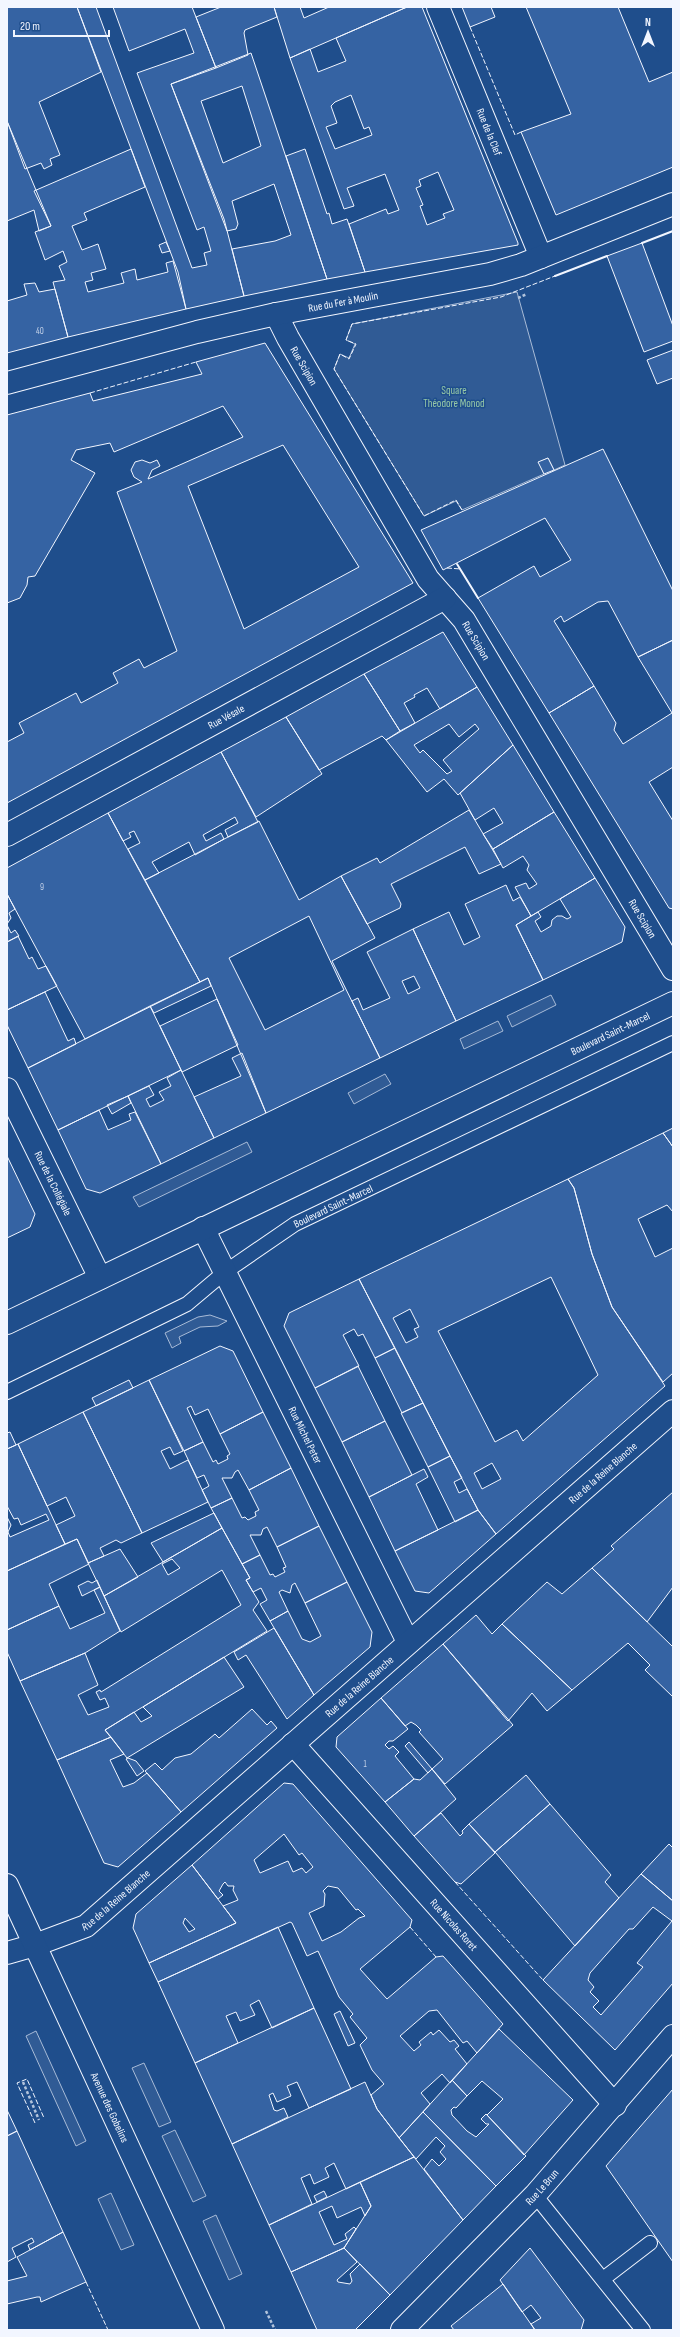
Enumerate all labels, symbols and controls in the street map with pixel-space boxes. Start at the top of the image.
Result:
scale bar [14,12,109,38]
north arrow [628,12,668,52]
text: N [645,16,651,29]
text: 20 m [20,19,40,34]
street label: Rue de la Clef [474,106,505,158]
street label: Rue du Fer à Moulin [307,288,379,314]
house number: 40 [36,326,44,337]
street label: Rue Scipion [288,344,321,388]
park label: Square Théodore Monod [423,384,485,410]
street label: Rue Scipion [460,619,493,663]
street label: Rue Vésale [205,701,246,732]
house number: 9 [40,882,44,893]
street label: Rue Scipion [626,897,659,940]
street label: Boulevard Saint-Marcel [568,1009,652,1058]
street label: Rue de la Collégiale [32,1149,75,1218]
street label: Boulevard Saint-Marcel [291,1181,375,1230]
street label: Rue Michel Peter [286,1404,325,1466]
street label: Rue de la Reine Blanche [566,1439,640,1506]
street label: Rue de la Reine Blanche [322,1653,396,1720]
house number: 1 [363,1759,367,1770]
street label: Rue de la Reine Blanche [80,1867,152,1933]
street label: Rue Nicolas Roret [428,1896,481,1954]
street label: Avenue des Gobelins [88,2069,132,2144]
street label: Rue Le Brun [522,2166,561,2208]

